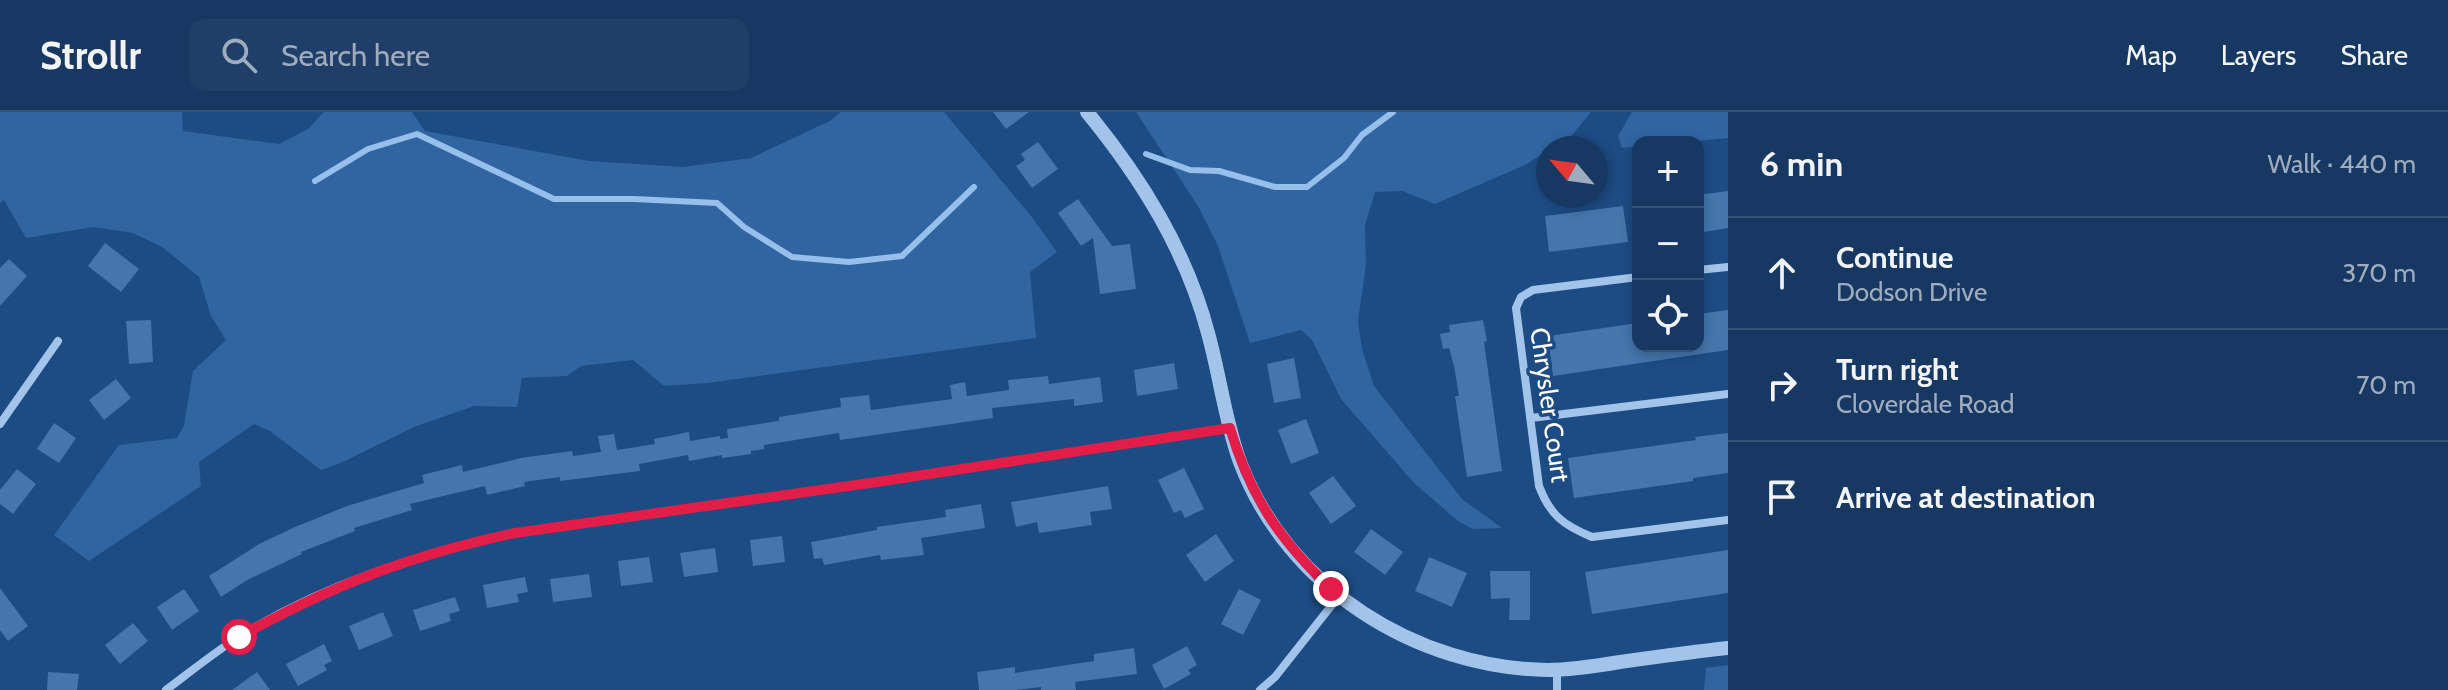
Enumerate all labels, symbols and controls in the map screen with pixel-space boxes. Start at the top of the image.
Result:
search box [189,19,749,91]
text: Strollr [40,32,141,79]
icon: search [217,33,261,77]
text: Search here [281,37,430,74]
text: Map [2125,38,2177,72]
text: Layers [2221,38,2296,72]
text: Share [2340,38,2408,72]
north arrow [1536,136,1608,208]
map controls [1632,136,1704,352]
button: + [1632,136,1704,208]
text: 6 min [1760,143,1843,185]
text: Walk · 440 m [2267,148,2416,180]
button: − [1632,208,1704,280]
text: Continue [1836,239,1953,276]
icon: ahead [1760,251,1804,295]
text: 370 m [2342,257,2416,289]
text: Dodson Drive [1836,276,1987,308]
button: locate [1632,280,1704,352]
street label: Chrysler Court [1523,326,1577,485]
text: Turn right [1836,351,1959,388]
icon: right [1760,363,1804,407]
text: 70 m [2356,369,2416,401]
text: Cloverdale Road [1836,388,2014,420]
icon: arrive [1760,475,1804,519]
text: Arrive at destination [1836,479,2096,516]
route end [1313,571,1349,607]
route start [221,619,257,655]

